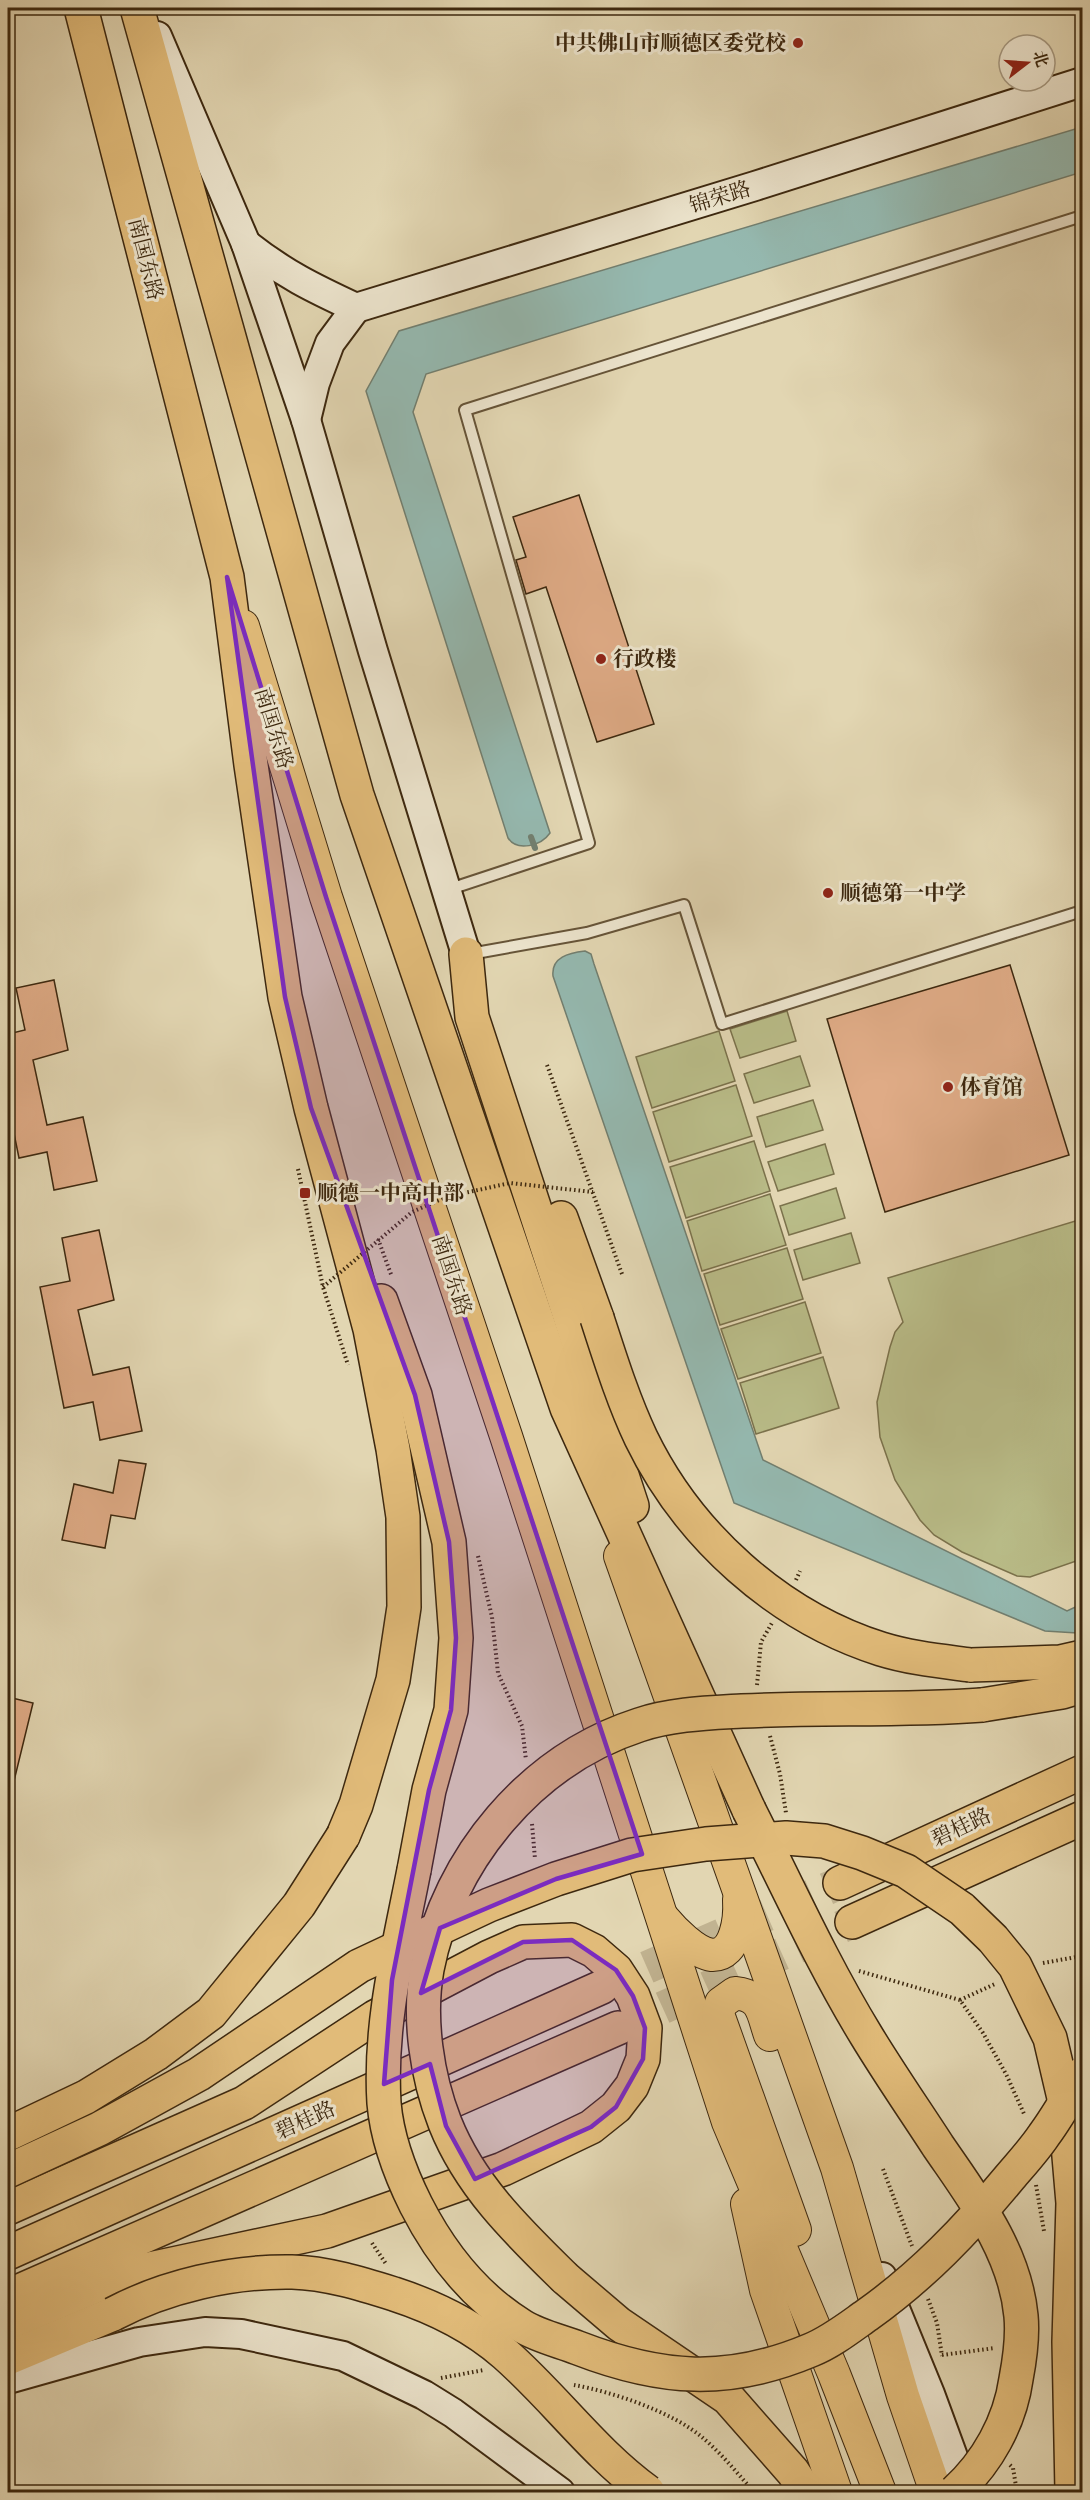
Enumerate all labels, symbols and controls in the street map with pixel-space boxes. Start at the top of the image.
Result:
place label: 中共佛山市顺德区委党校 [555,29,786,57]
north arrow [997,33,1057,93]
marker: 中共佛山市顺德区委党校 [791,36,805,50]
text: 北 [1028,48,1053,70]
street label: 锦荣路 [686,174,754,220]
street label: 南国东路 [122,215,170,303]
place label: 行政楼 [613,645,676,673]
marker: 行政楼 [594,652,608,666]
street label: 南国东路 [248,684,300,772]
place label: 顺德第一中学 [840,879,966,907]
marker: 顺德第一中学 [821,886,835,900]
place label: 体育馆 [960,1073,1023,1101]
marker: 体育馆 [941,1080,955,1094]
place label: 顺德一中高中部 [317,1179,464,1207]
marker: 顺德一中高中部 [298,1186,312,1200]
street label: 南国东路 [426,1231,478,1319]
street label: 碧桂路 [927,1801,995,1853]
street label: 碧桂路 [271,2094,339,2146]

